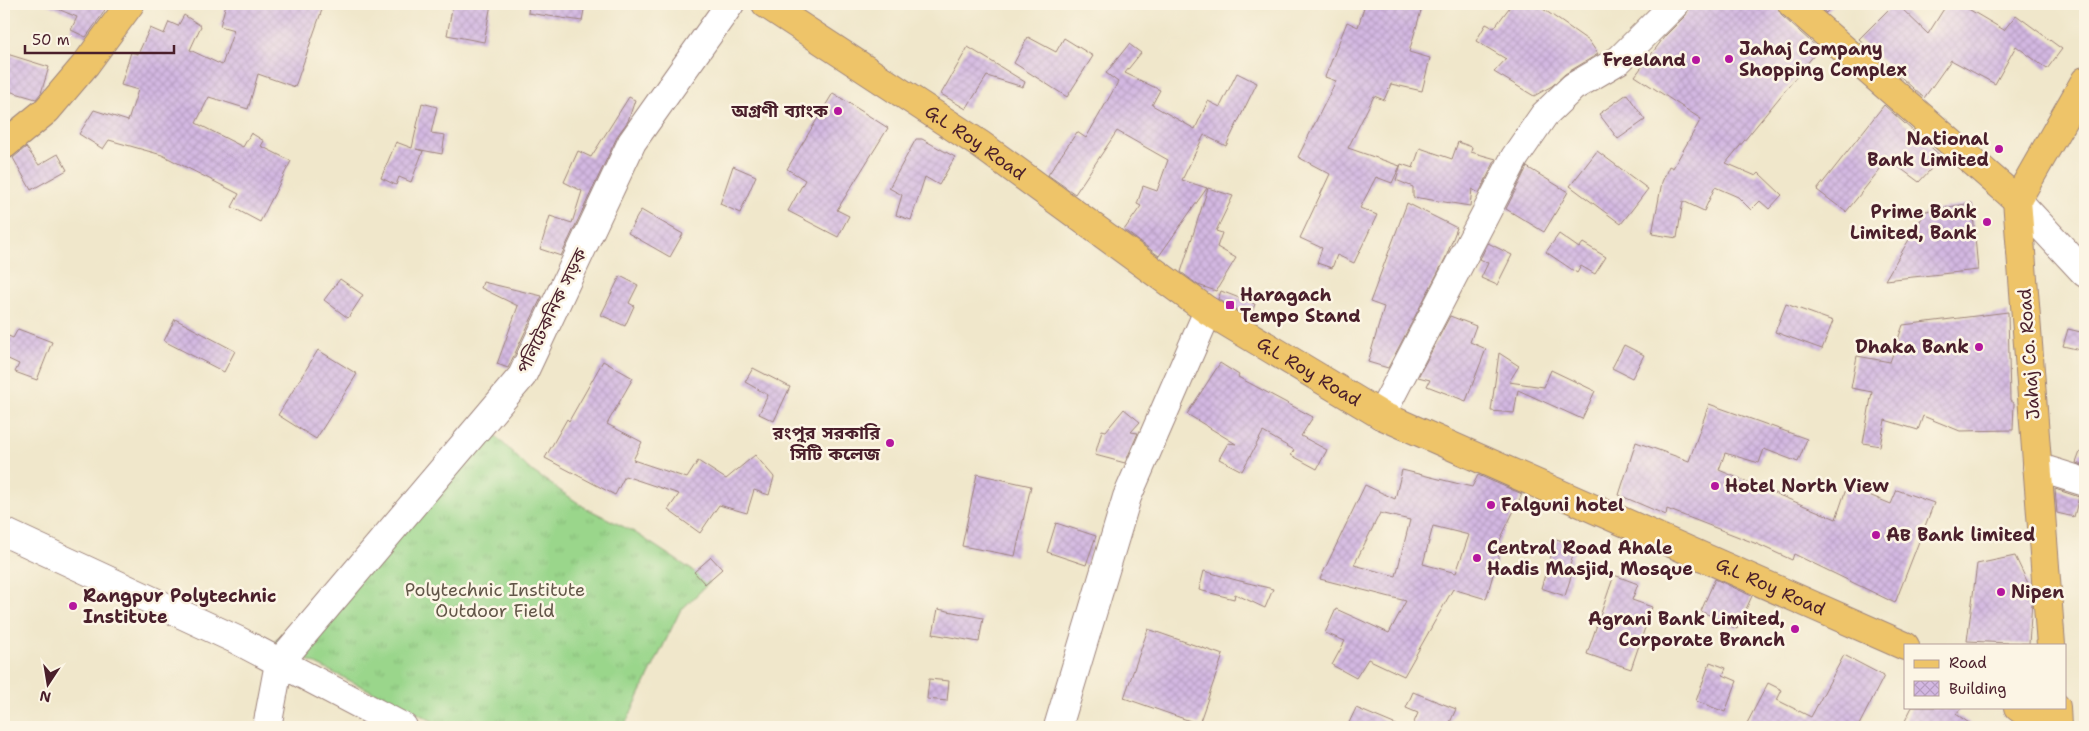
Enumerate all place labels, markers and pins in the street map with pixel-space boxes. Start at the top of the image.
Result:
place label: Jahaj Company Shopping Complex [1739,37,1907,82]
place label: Freeland [1603,48,1686,72]
marker: Jahaj Company Shopping Complex [1723,53,1735,65]
marker: Freeland [1690,54,1702,66]
place label: অগ্রণী ব্যাংক [731,99,828,123]
marker: অগ্রণী ব্যাংক [832,105,844,117]
place label: National Bank Limited [1867,127,1989,172]
marker: National Bank Limited [1993,143,2005,155]
place label: Prime Bank Limited, Bank [1850,200,1977,245]
marker: Prime Bank Limited, Bank [1981,216,1993,228]
place label: Haragach Tempo Stand [1240,283,1361,328]
marker: Haragach Tempo Stand [1224,299,1236,311]
place label: Dhaka Bank [1855,335,1969,359]
marker: Dhaka Bank [1973,341,1985,353]
place label: রংপুর সরকারি সিটি কলেজ [772,421,881,466]
marker: রংপুর সরকারি সিটি কলেজ [884,437,896,449]
place label: Hotel North View [1725,474,1889,498]
marker: Hotel North View [1709,480,1721,492]
place label: Falguni hotel [1501,493,1624,517]
marker: Falguni hotel [1485,499,1497,511]
place label: AB Bank limited [1886,523,2036,547]
marker: AB Bank limited [1870,529,1882,541]
place label: Central Road Ahale Hadis Masjid, Mosque [1487,536,1693,581]
marker: Central Road Ahale Hadis Masjid, Mosque [1471,552,1483,564]
place label: Nipen [2011,580,2064,604]
place label: Rangpur Polytechnic Institute [83,584,277,629]
marker: Nipen [1995,586,2007,598]
marker: Rangpur Polytechnic Institute [67,600,79,612]
place label: Agrani Bank Limited, Corporate Branch [1588,607,1785,652]
marker: Agrani Bank Limited, Corporate Branch [1789,623,1801,635]

